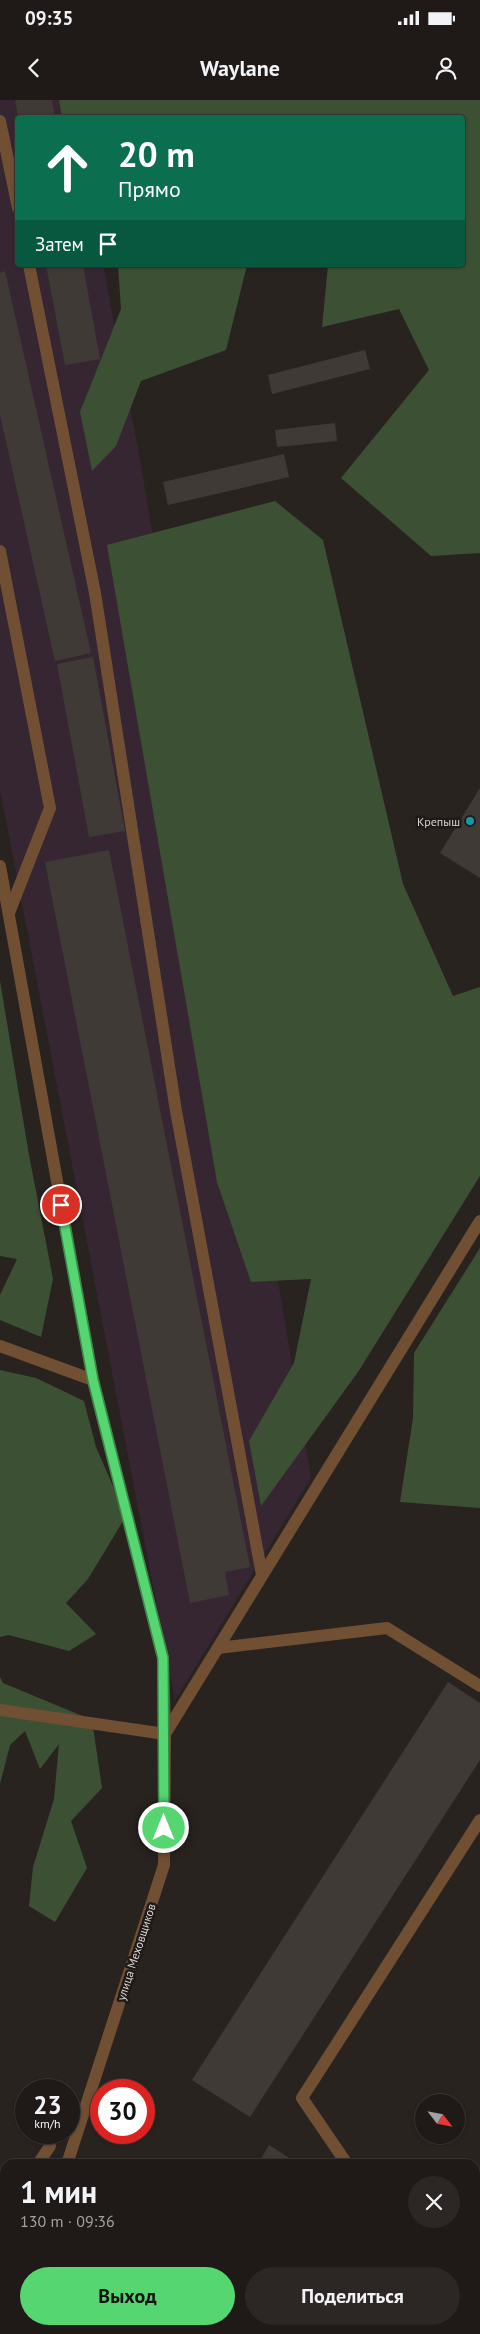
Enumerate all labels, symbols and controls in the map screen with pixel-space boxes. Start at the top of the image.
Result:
text: 09:35 [25,6,73,30]
icon: back [20,54,48,82]
text: Waylane [200,54,280,82]
icon: person [432,54,460,82]
text: 20 m [118,131,195,177]
icon: ahead [35,135,100,200]
text: Прямо [118,175,181,203]
icon: arrive [94,230,122,258]
text: Затем [35,232,84,256]
place label: Крепыш [417,814,460,829]
marker: Крепыш [464,815,476,827]
pin [40,1184,82,1226]
icon: arrive [47,1191,75,1219]
position arrow [137,1801,189,1853]
street label: улица Меховщиков [113,1902,159,2002]
speed limit sign: 30 [90,2079,155,2144]
text: 23 [33,2089,62,2121]
north arrow [415,2094,465,2144]
map controls [415,2094,465,2144]
text: km/h [34,2116,61,2131]
text: 1 мин [20,2172,97,2211]
button: close [408,2176,460,2228]
text: 130 m · 09:36 [20,2211,115,2231]
button: Выход [20,2267,235,2325]
button: Поделиться [245,2267,460,2325]

